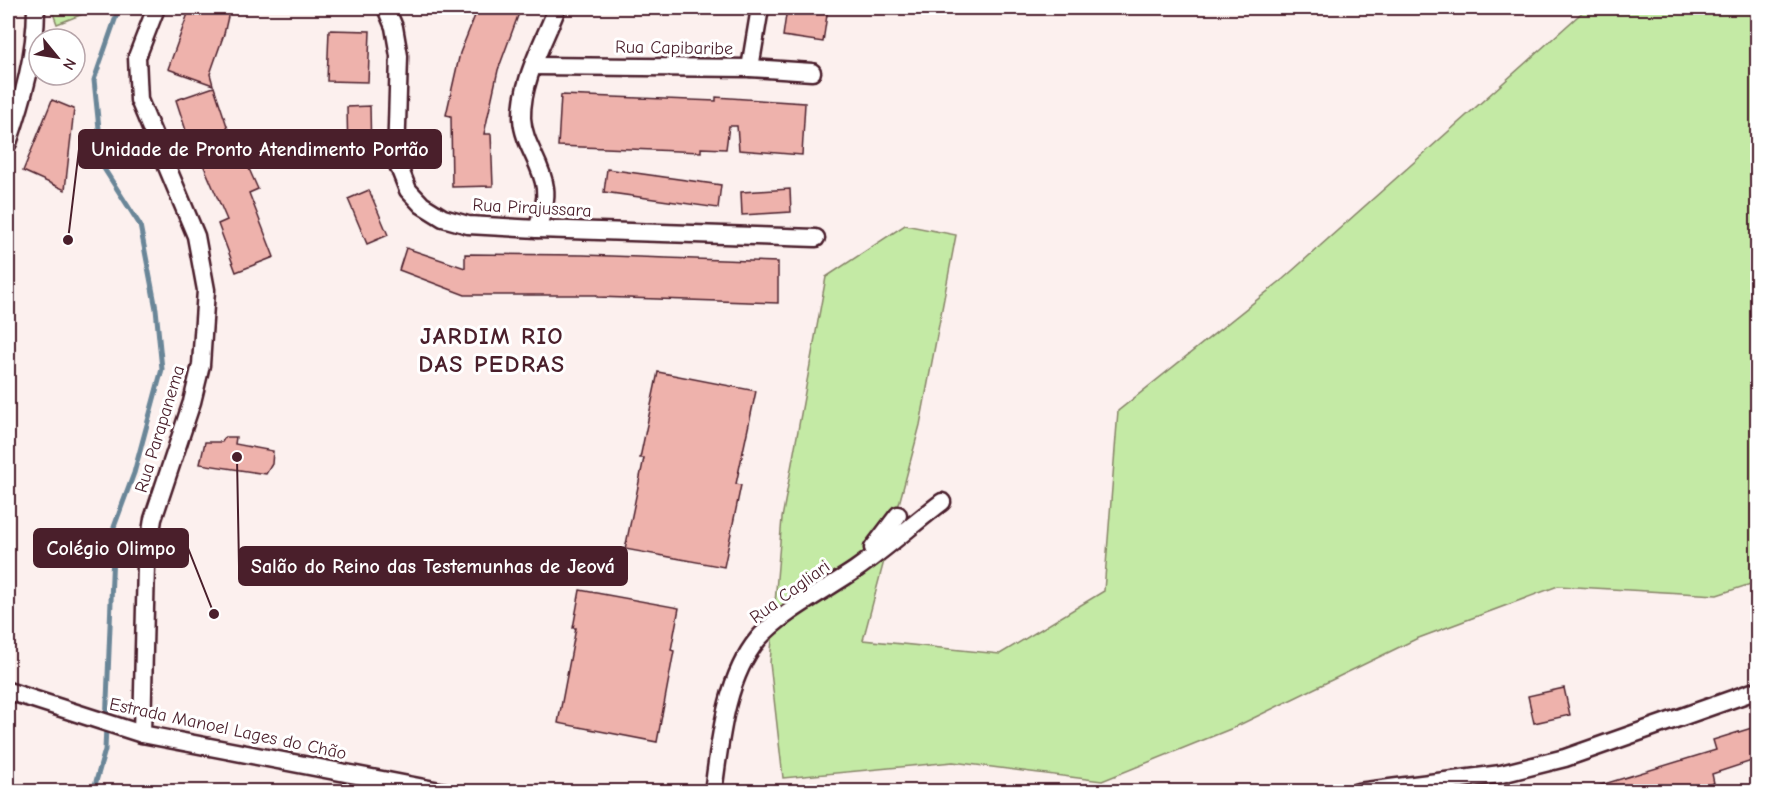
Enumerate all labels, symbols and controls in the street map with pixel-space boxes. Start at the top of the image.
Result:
north arrow [27,27,87,87]
street label: Rua Capibaribe [615,36,733,60]
text: N [59,55,80,73]
callout: Unidade de Pronto Atendimento Portão [79,130,441,168]
text: Unidade de Pronto Atendimento Portão [91,138,429,161]
street label: Rua Pirajussara [472,194,592,222]
district label: JARDIM RIO DAS PEDRAS [418,322,566,378]
street label: Rua Parapanema [131,363,189,495]
callout: Colégio Olimpo [34,529,188,567]
text: Colégio Olimpo [46,537,176,560]
callout: Salão do Reino das Testemunhas de Jeová [239,547,627,585]
text: Salão do Reino das Testemunhas de Jeová [251,555,615,578]
street label: Rua Cagliari [746,556,834,628]
street label: Estrada Manoel Lages do Chão [108,694,348,764]

